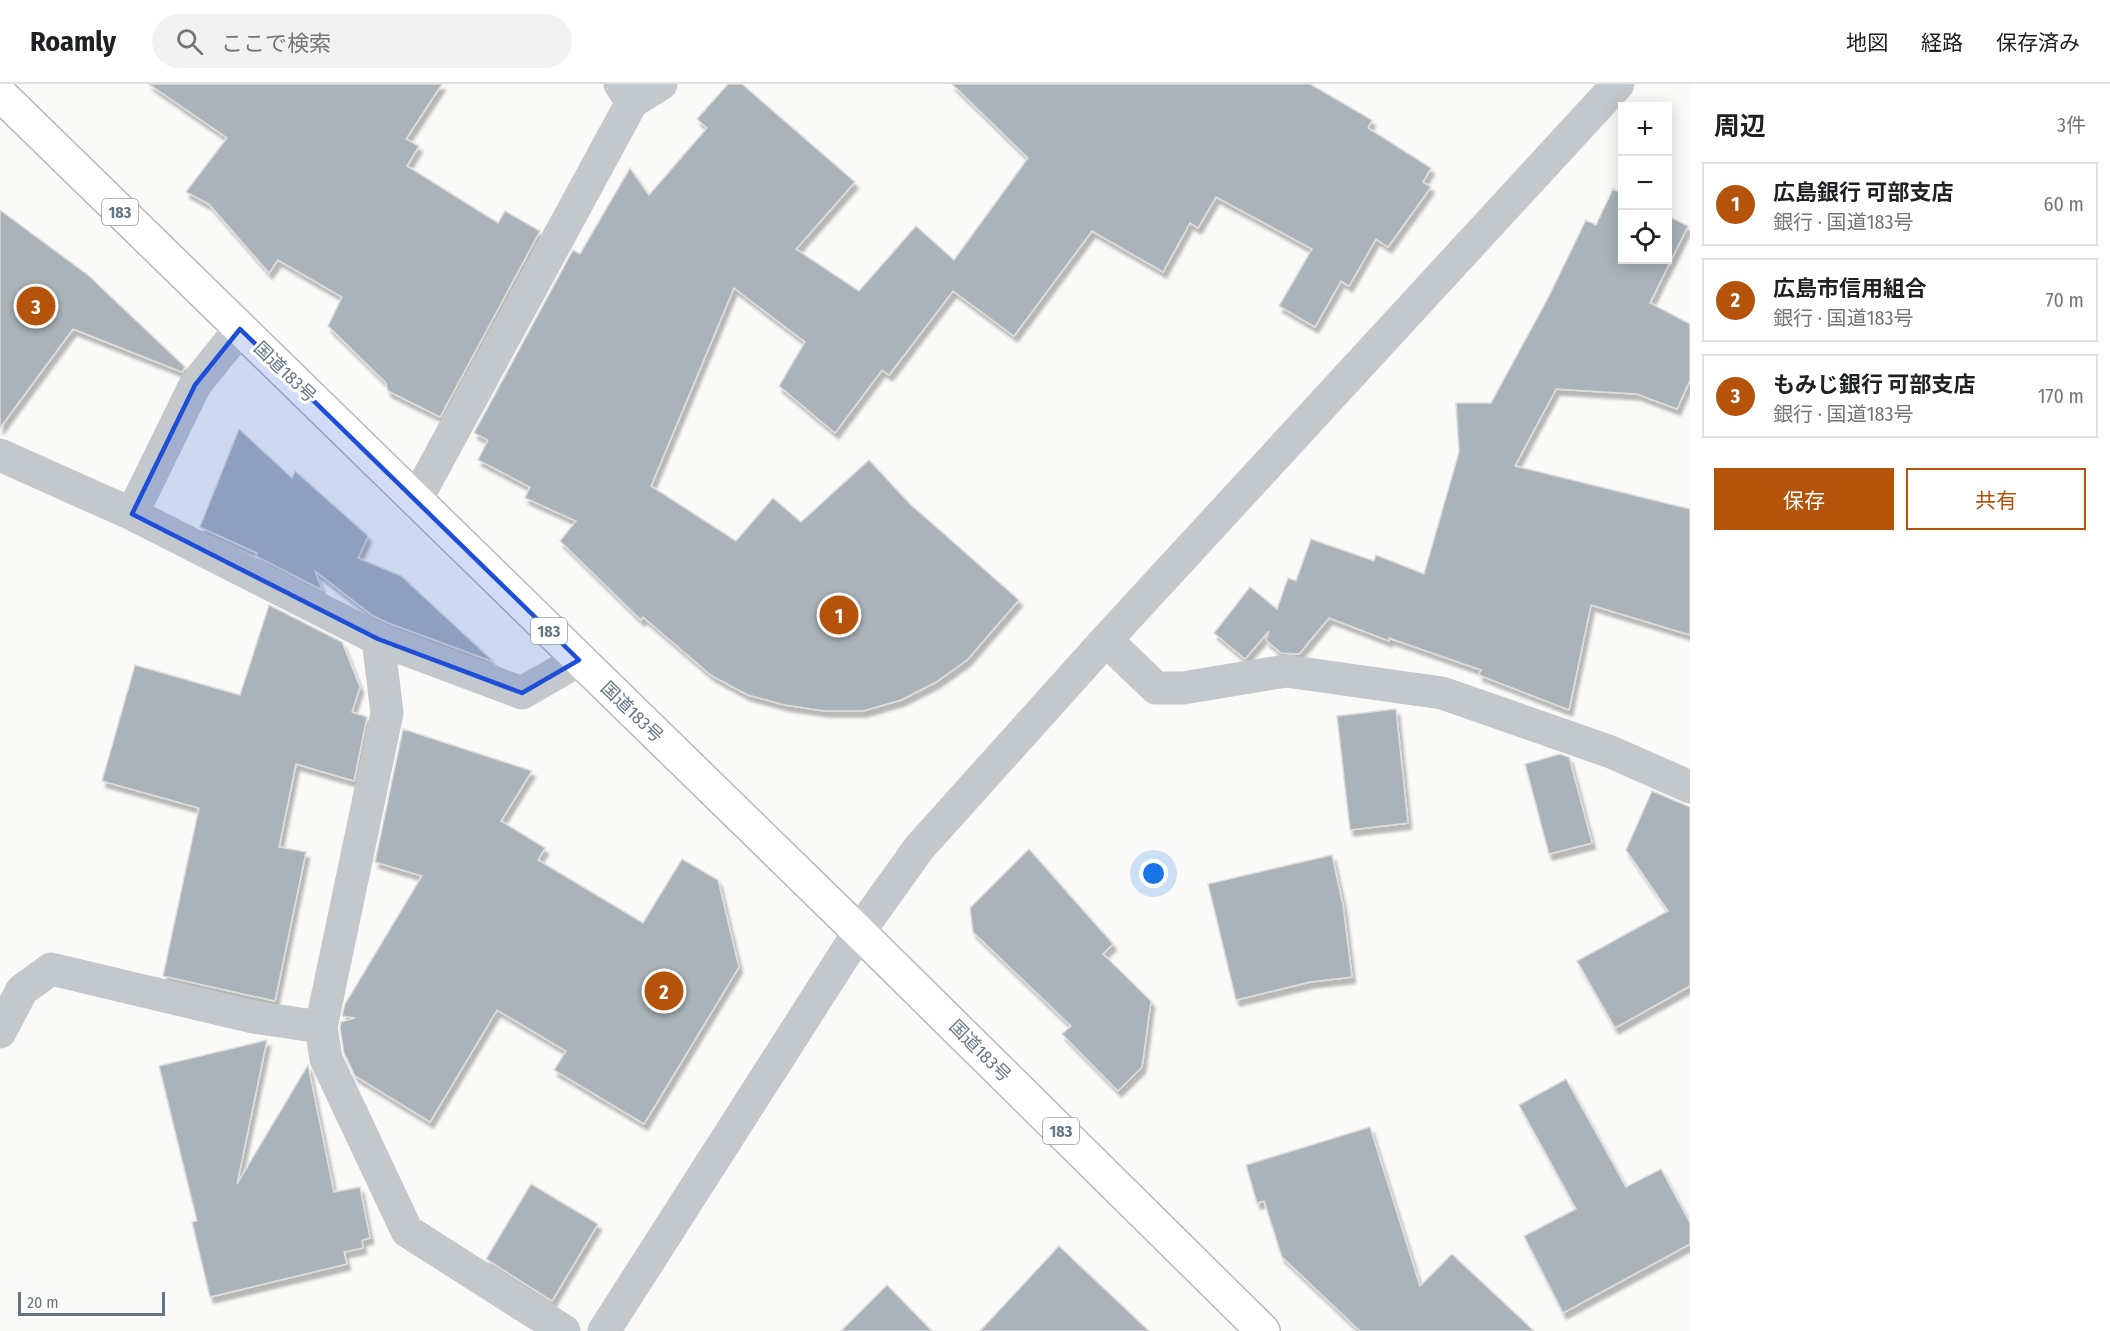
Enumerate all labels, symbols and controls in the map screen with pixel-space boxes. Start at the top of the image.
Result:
search box [152,14,572,68]
text: Roamly [30,25,116,58]
icon: search [173,25,206,58]
text: ここで検索 [221,30,331,57]
text: 地図 [1846,30,1888,56]
text: 経路 [1921,30,1963,56]
text: 保存済み [1996,30,2080,56]
map controls [1618,102,1672,264]
button: + [1618,102,1672,156]
text: 周辺 [1714,111,1766,142]
text: 3件 [2057,113,2086,137]
button: − [1618,156,1672,210]
text: 広島銀行 可部支店 [1773,179,1954,206]
text: 1 [1731,192,1740,216]
text: 60 m [2044,192,2084,216]
road number: 183 [102,199,138,225]
button: locate [1618,210,1672,264]
text: 銀行 · 国道183号 [1773,210,1913,234]
text: 広島市信用組合 [1773,275,1927,302]
pin: 3 [16,284,56,328]
text: 2 [1731,288,1740,312]
text: 70 m [2046,288,2084,312]
text: 銀行 · 国道183号 [1773,306,1913,330]
street label: 国道183号 [249,337,321,407]
text: もみじ銀行 可部支店 [1773,371,1976,398]
text: 3 [1731,384,1740,408]
text: 170 m [2038,384,2084,408]
text: 銀行 · 国道183号 [1773,402,1913,426]
button: 保存 [1714,468,1894,530]
button: 共有 [1906,468,2086,530]
pin: 1 [820,592,858,638]
road number: 183 [531,618,567,644]
street label: 国道183号 [596,677,668,747]
your location [1139,859,1168,888]
pin: 2 [644,968,684,1014]
street label: 国道183号 [945,1016,1015,1086]
road number: 183 [1043,1118,1079,1144]
scale bar [18,1289,165,1316]
text: 20 m [27,1293,58,1312]

